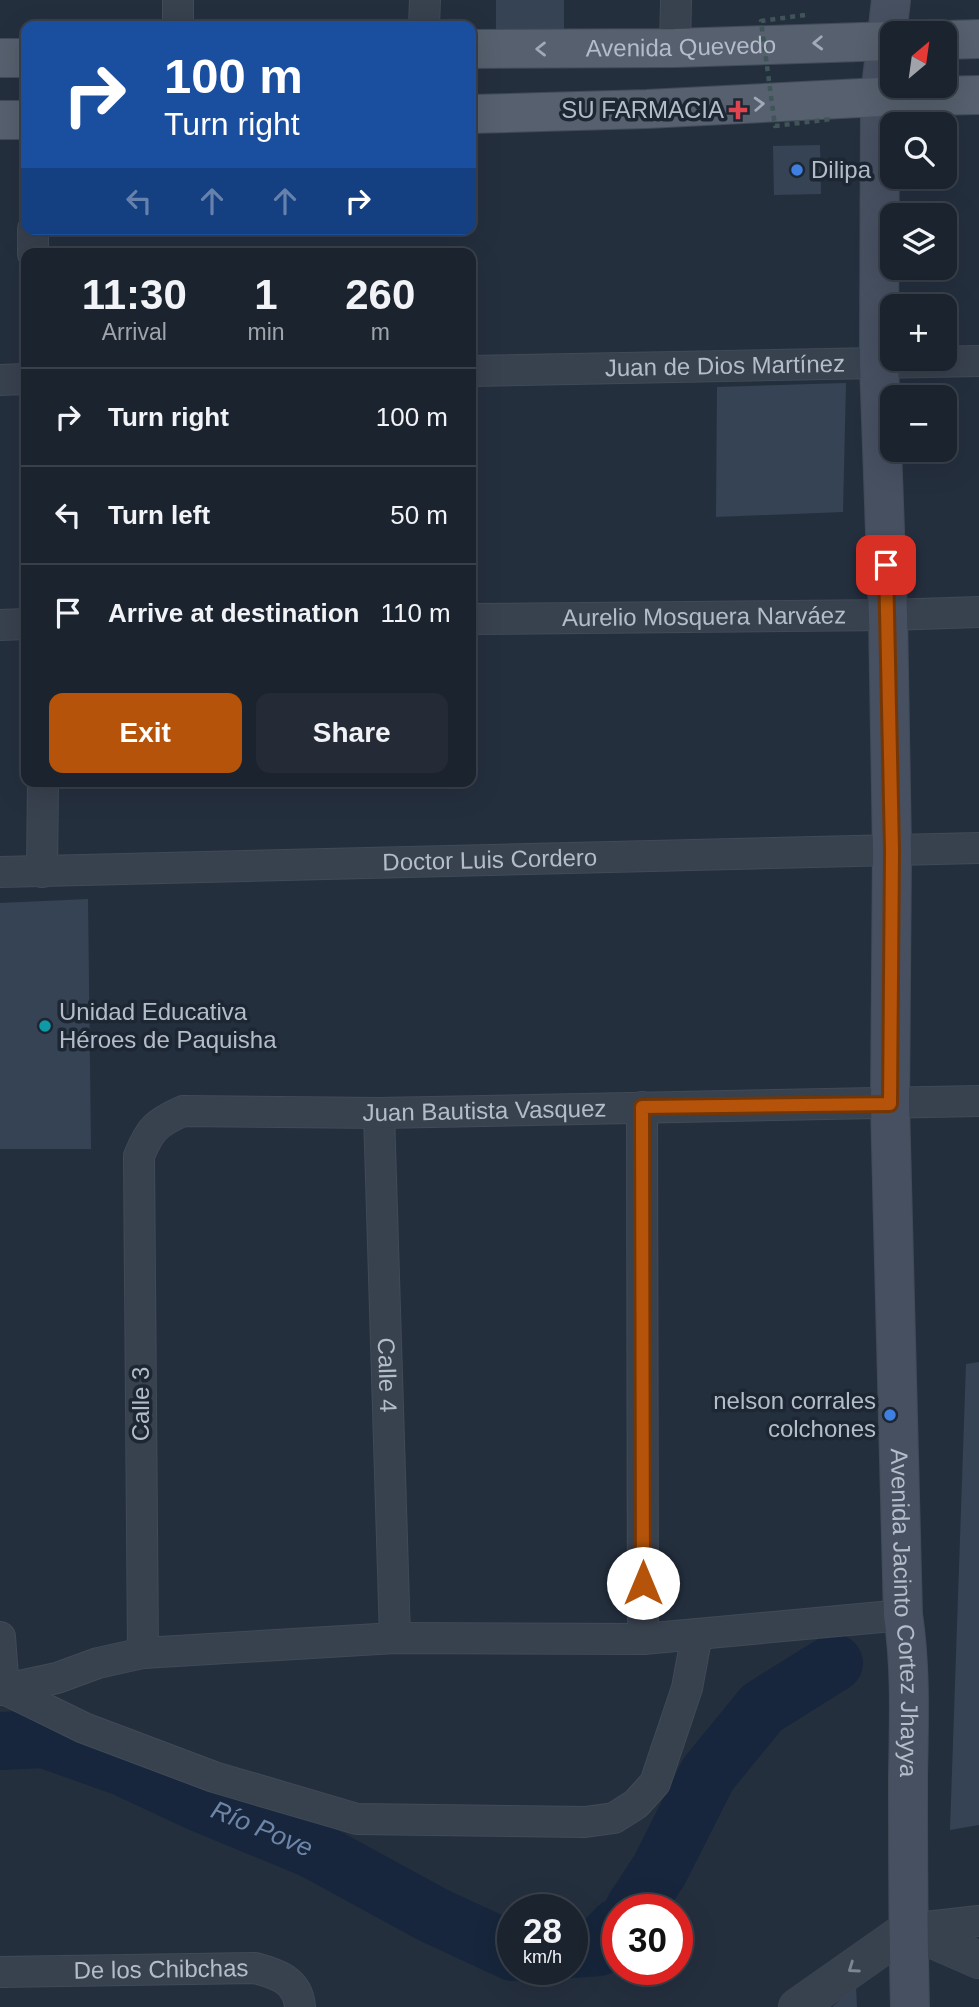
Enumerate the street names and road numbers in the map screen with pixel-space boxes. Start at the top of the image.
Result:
street label: Avenida Quevedo [586,31,777,61]
street label: Juan de Dios Martínez [605,350,845,381]
street label: Aurelio Mosquera Narváez [562,601,846,631]
street label: Doctor Luis Cordero [382,843,598,876]
street label: Juan Bautista Vasquez [362,1094,607,1126]
street label: Calle 4 [373,1337,402,1413]
street label: Calle 3 [127,1367,154,1441]
street label: Avenida Jacinto Cortez Jhayya [886,1448,923,1778]
street label: De los Chibchas [73,1954,249,1984]

